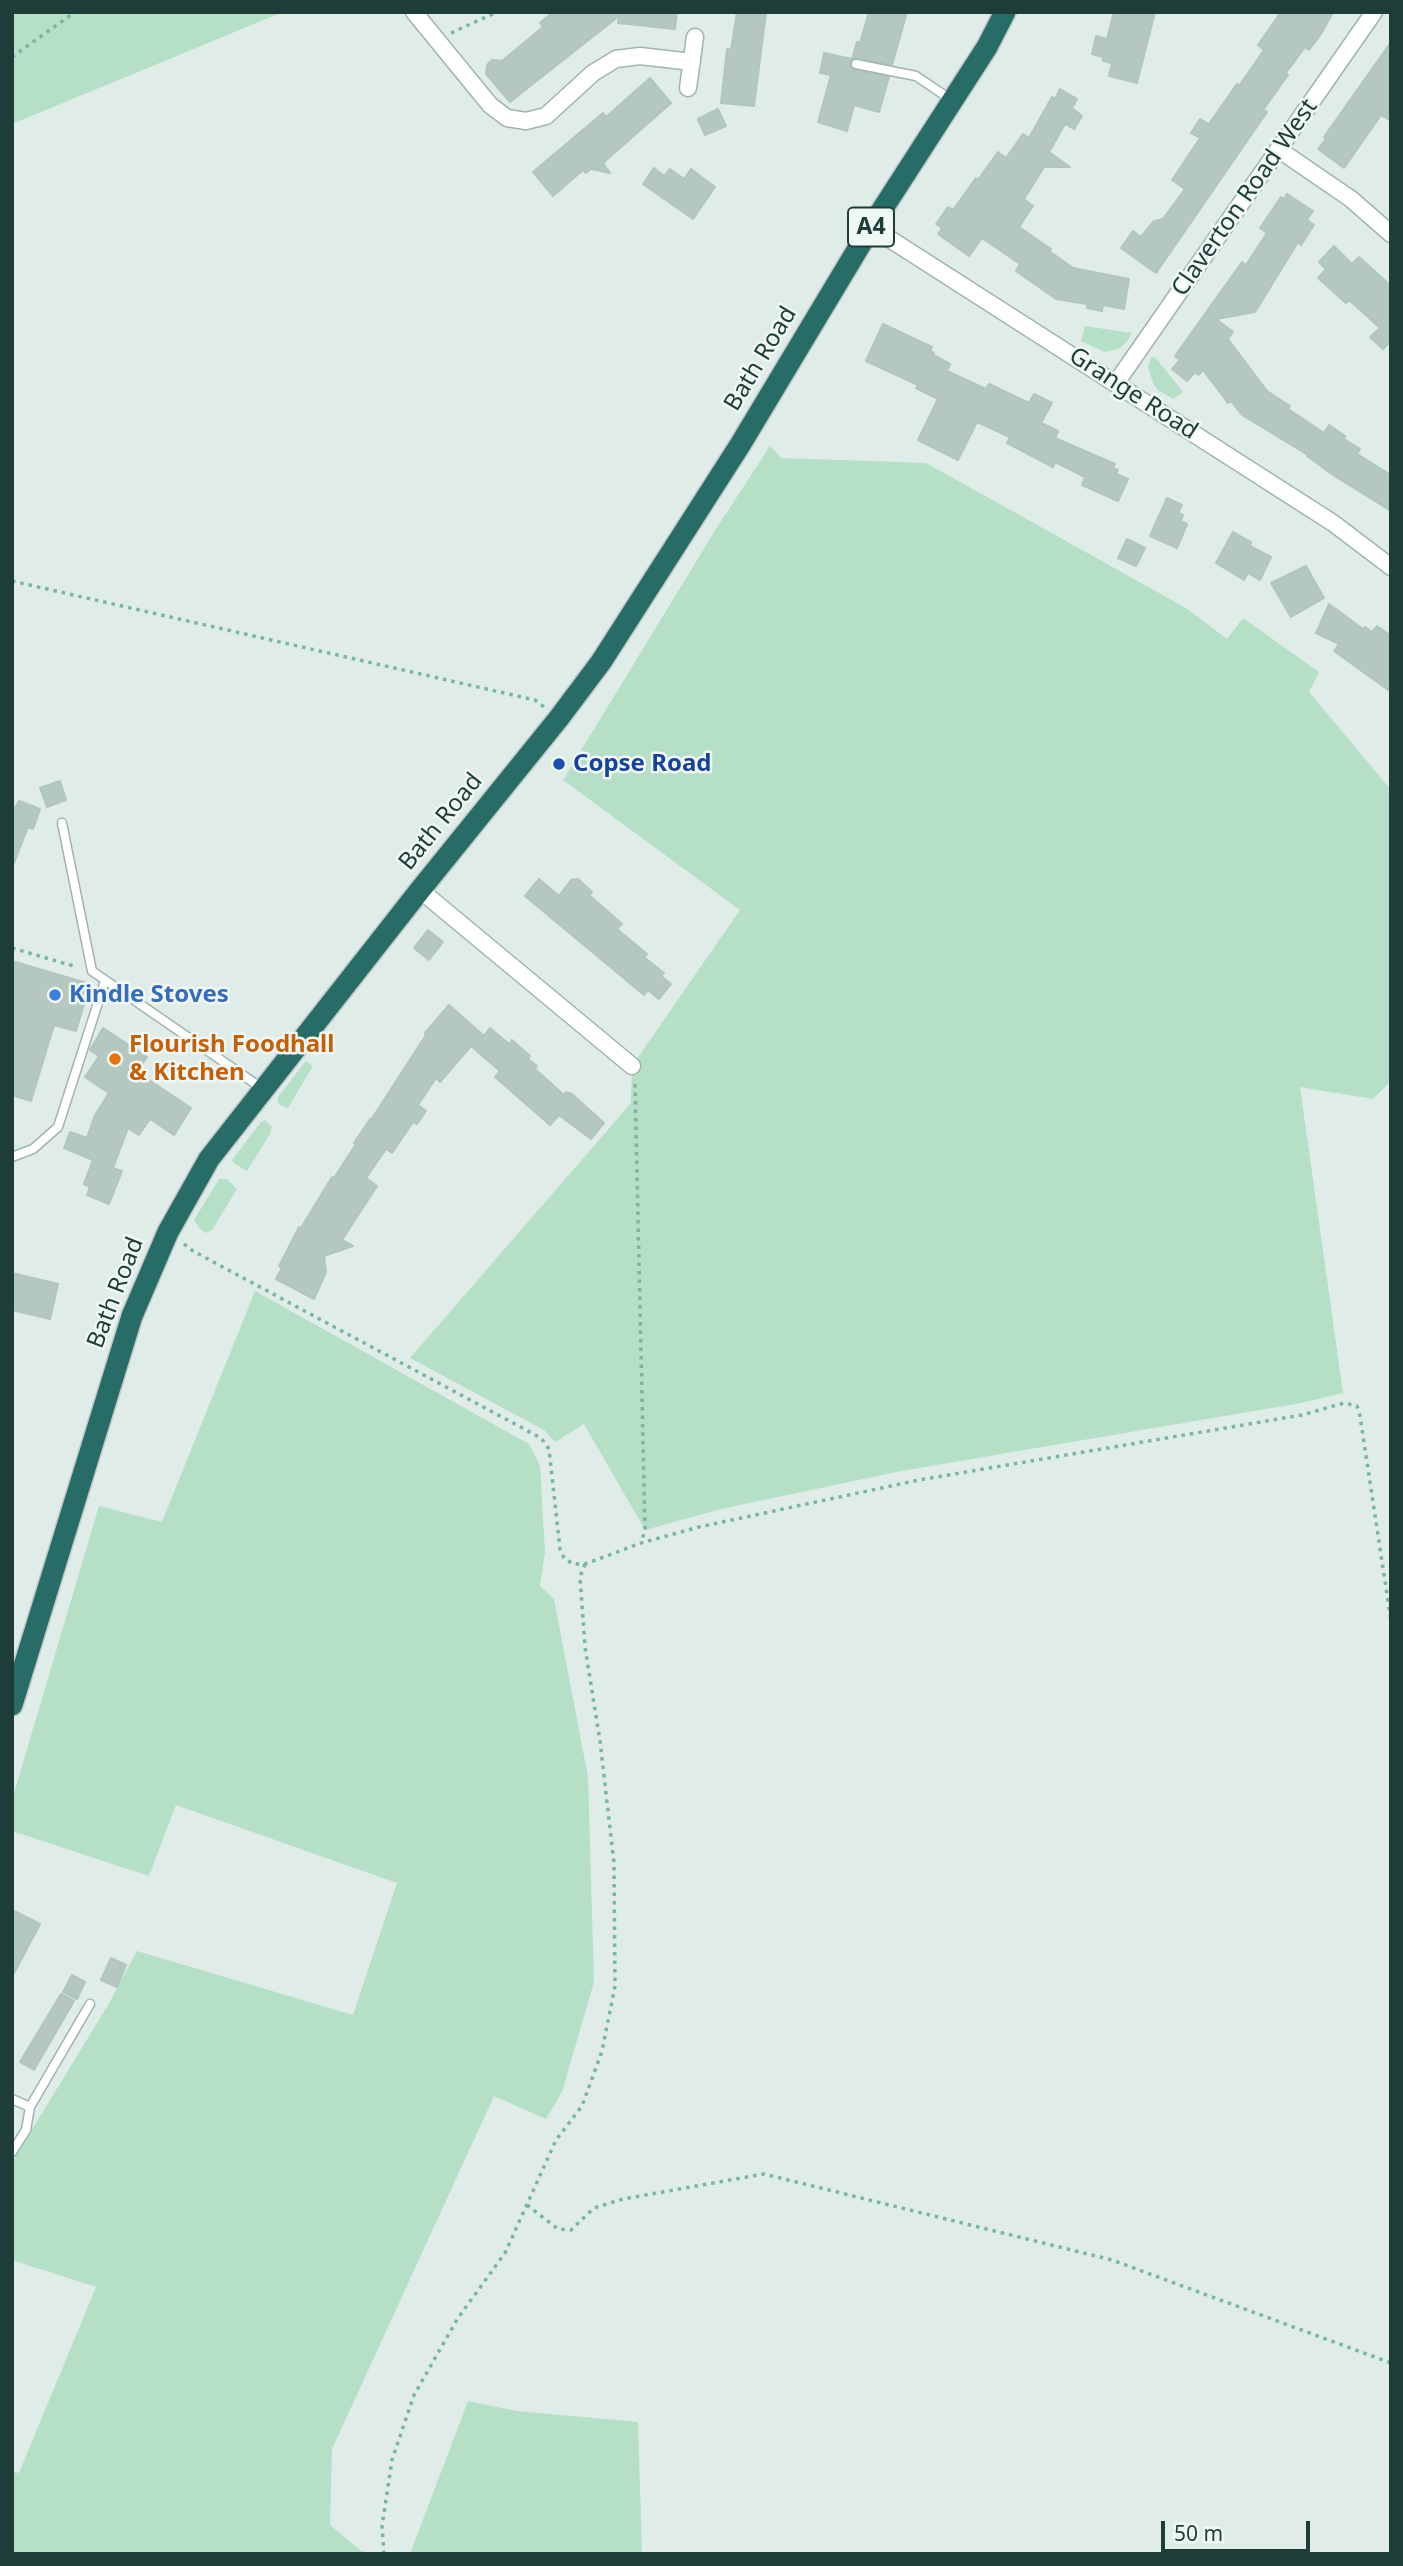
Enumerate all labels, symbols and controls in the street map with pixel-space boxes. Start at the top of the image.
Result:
street label: Claverton Road West [1166,94,1324,302]
road number: A4 [848,208,894,246]
street label: Bath Road [719,302,803,416]
street label: Grange Road [1063,342,1203,446]
place label: Copse Road [573,750,711,778]
marker: Copse Road [551,756,567,772]
street label: Bath Road [393,768,489,876]
place label: Kindle Stoves [69,981,229,1009]
marker: Kindle Stoves [47,987,63,1003]
place label: Flourish Foodhall & Kitchen [129,1031,334,1087]
marker: Flourish Foodhall & Kitchen [107,1051,123,1067]
street label: Bath Road [82,1233,150,1353]
scale bar [1165,2506,1314,2550]
text: 50 m [1174,2519,1223,2547]

